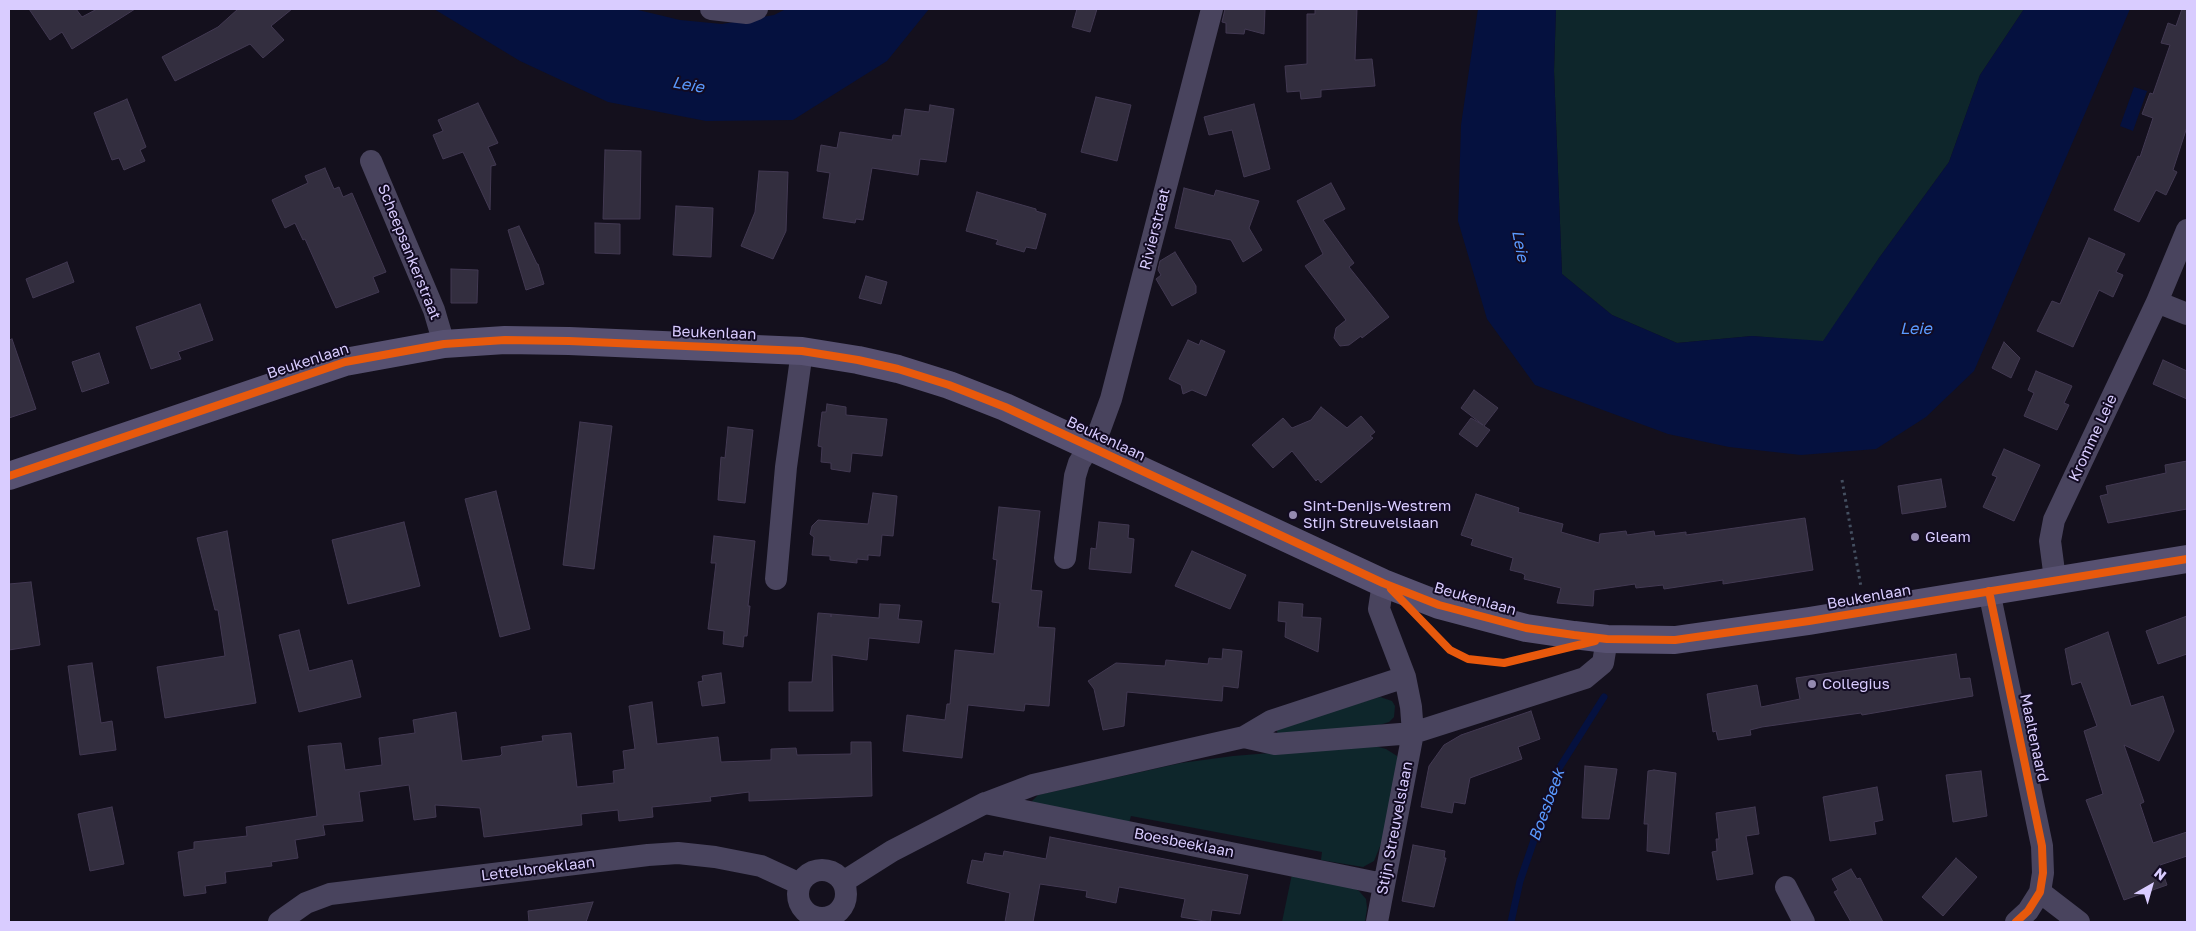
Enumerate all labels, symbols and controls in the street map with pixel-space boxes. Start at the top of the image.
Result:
water label: Leie [671,73,705,97]
street label: Scheepsankerstraat [374,182,444,322]
street label: Rivierstraat [1136,186,1174,272]
water label: Leie [1508,229,1532,263]
water label: Leie [1900,319,1932,339]
street label: Beukenlaan [671,323,757,343]
street label: Beukenlaan [265,339,351,383]
street label: Kromme Leie [2065,392,2121,484]
street label: Beukenlaan [1064,413,1148,465]
place label: Sint-Denijs-Westrem Stijn Streuvelslaan [1303,497,1451,532]
marker: Sint-Denijs-Westrem Stijn Streuvelslaan [1287,509,1299,521]
place label: Gleam [1925,528,1971,546]
marker: Gleam [1909,531,1921,543]
street label: Beukenlaan [1432,579,1518,619]
street label: Beukenlaan [1826,581,1912,613]
place label: Collegius [1822,675,1890,693]
marker: Collegius [1806,678,1818,690]
street label: Maaltenaard [2016,692,2052,784]
street label: Stijn Streuvelslaan [1373,760,1417,896]
water label: Boesbeek [1525,766,1569,844]
street label: Boesbeeklaan [1132,824,1236,862]
street label: Lettelbroeklaan [480,853,596,885]
north arrow [2126,861,2176,911]
text: N [2151,864,2170,884]

